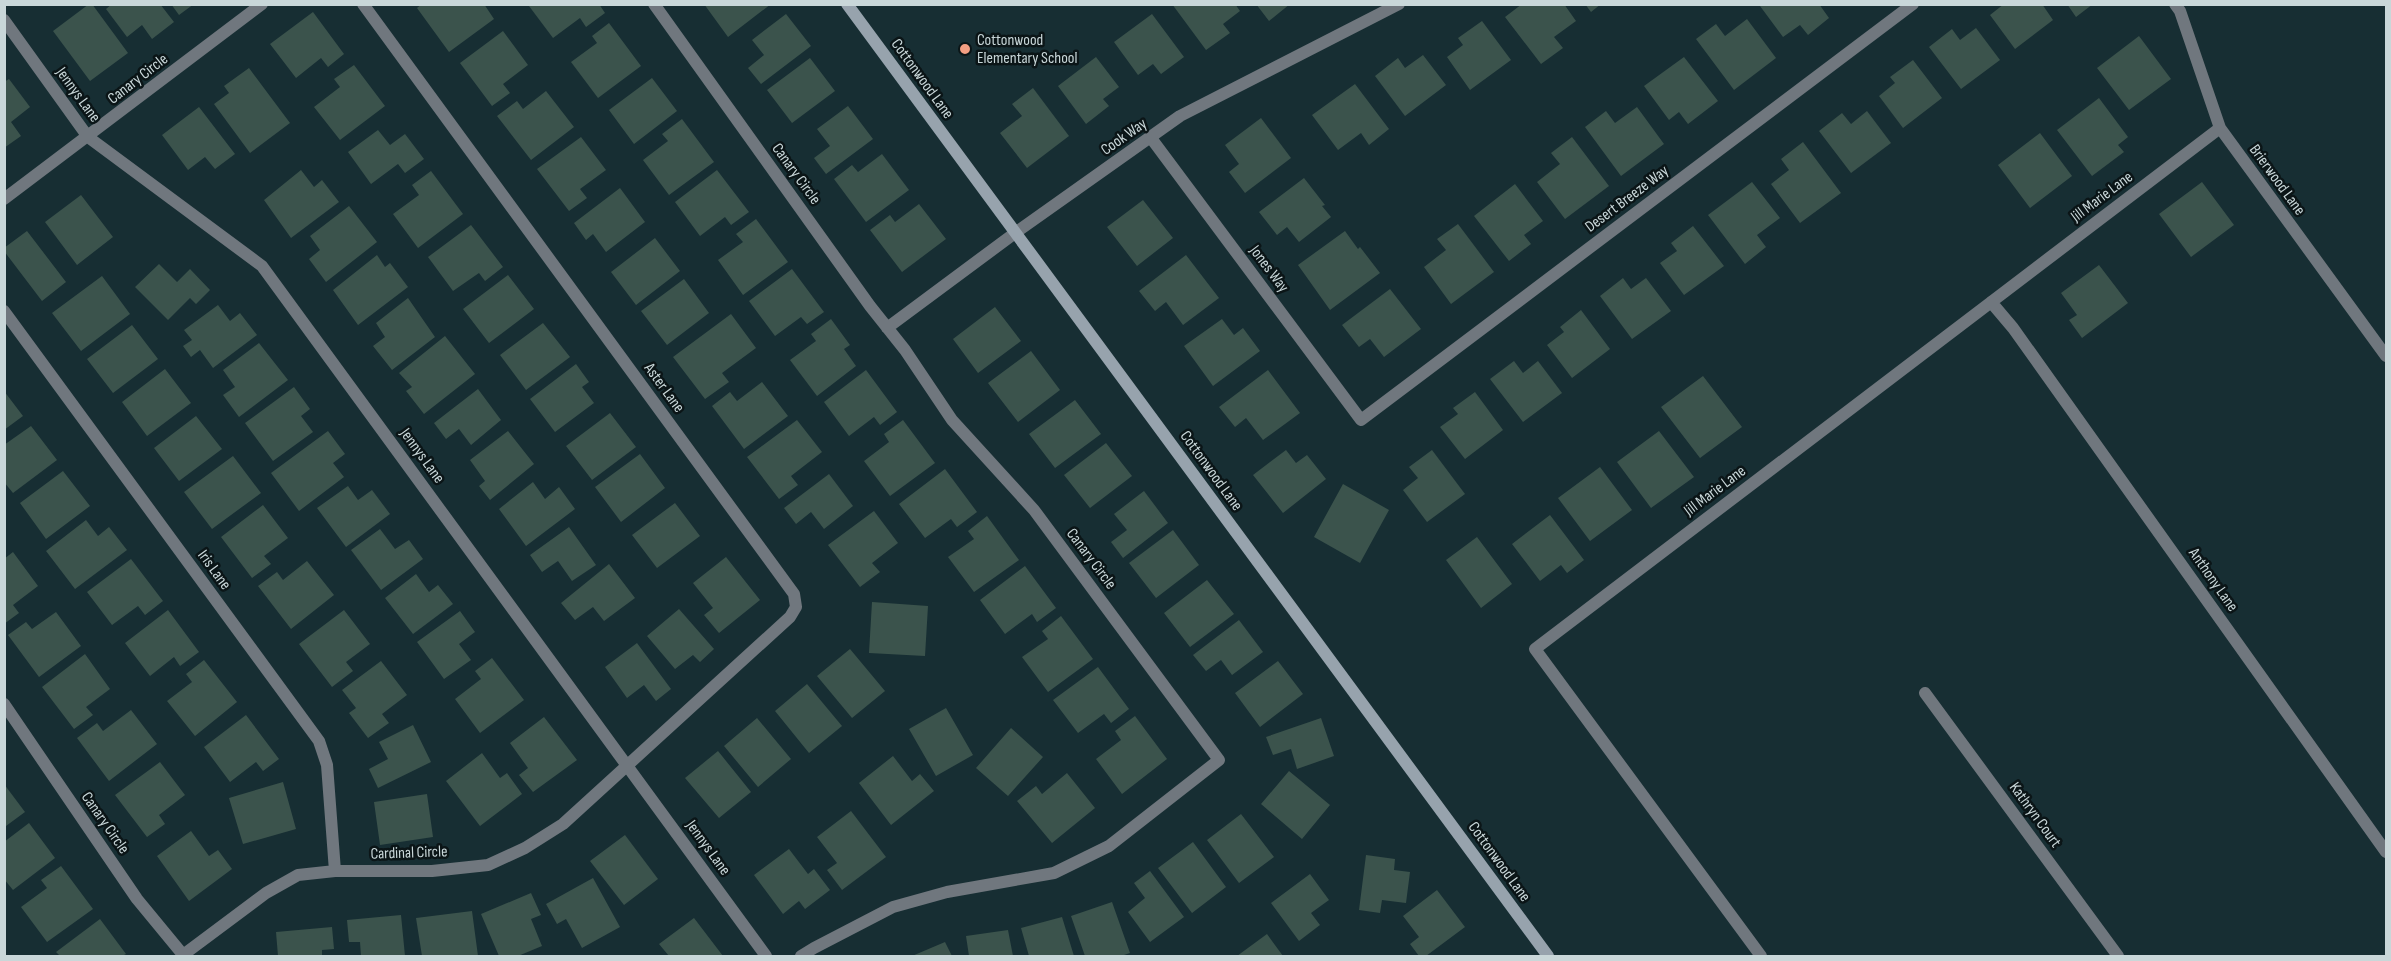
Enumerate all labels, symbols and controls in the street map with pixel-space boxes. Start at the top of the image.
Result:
place label: Cottonwood Elementary School [977,31,1077,68]
street label: Cottonwood Lane [887,35,957,123]
marker: Cottonwood Elementary School [958,42,972,56]
street label: Canary Circle [104,50,172,108]
street label: Jennys Lane [51,63,104,126]
street label: Cook Way [1097,114,1151,160]
street label: Canary Circle [767,140,825,208]
street label: Brierwood Lane [2245,141,2309,219]
street label: Desert Breeze Way [1581,161,1673,237]
street label: Jill Marie Lane [2067,168,2137,227]
street label: Jones Way [1245,241,1293,296]
street label: Aster Lane [639,359,688,416]
street label: Jennys Lane [395,424,448,487]
street label: Cottonwood Lane [1176,427,1246,515]
street label: Jill Marie Lane [1680,462,1750,521]
street label: Canary Circle [1062,525,1120,593]
street label: Anthony Lane [2184,544,2242,616]
street label: Iris Lane [193,546,235,594]
street label: Kathryn Court [2005,779,2065,851]
street label: Canary Circle [77,788,133,858]
street label: Jennys Lane [681,816,734,879]
street label: Cottonwood Lane [1464,818,1534,906]
street label: Cardinal Circle [370,842,448,864]

